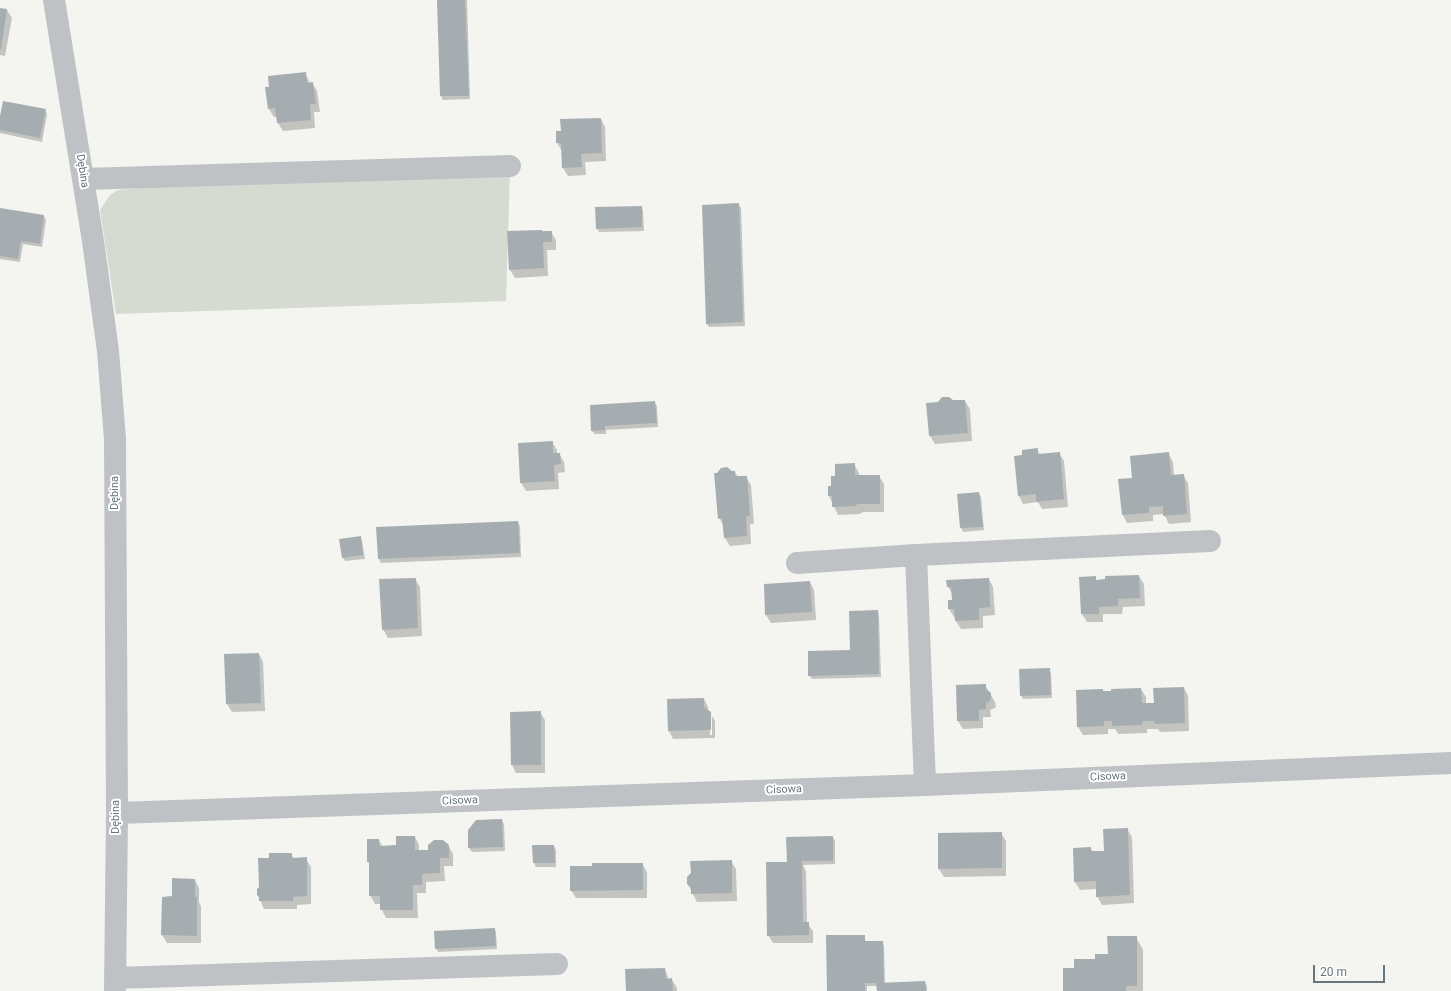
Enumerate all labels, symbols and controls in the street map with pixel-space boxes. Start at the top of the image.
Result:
street label: Dębina [73,153,91,189]
street label: Dębina [108,476,122,510]
street label: Cisowa [1090,770,1126,784]
street label: Cisowa [766,783,802,797]
street label: Cisowa [442,794,478,808]
street label: Dębina [109,800,123,834]
scale bar [1315,957,1387,983]
text: 20 m [1320,965,1347,979]

